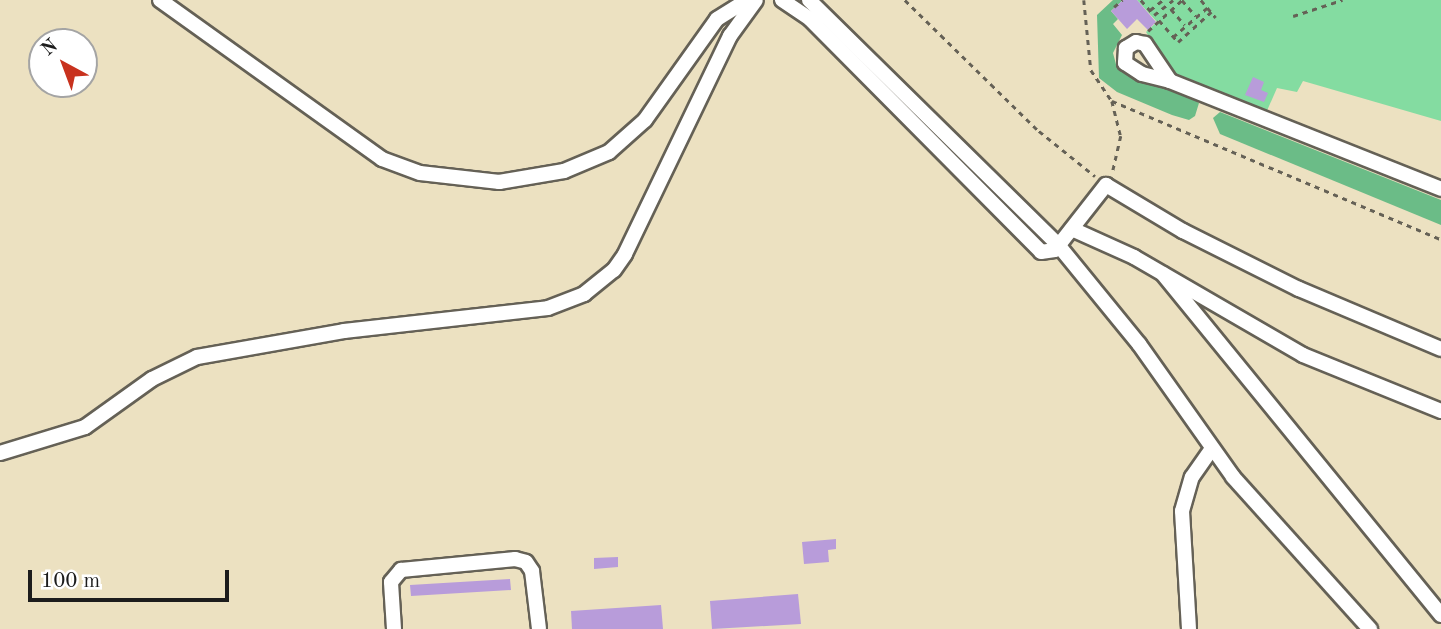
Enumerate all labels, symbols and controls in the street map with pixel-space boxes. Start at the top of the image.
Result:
north arrow [28,28,98,98]
text: N [38,36,62,60]
scale bar [32,556,233,600]
text: 100 m [41,571,100,592]

